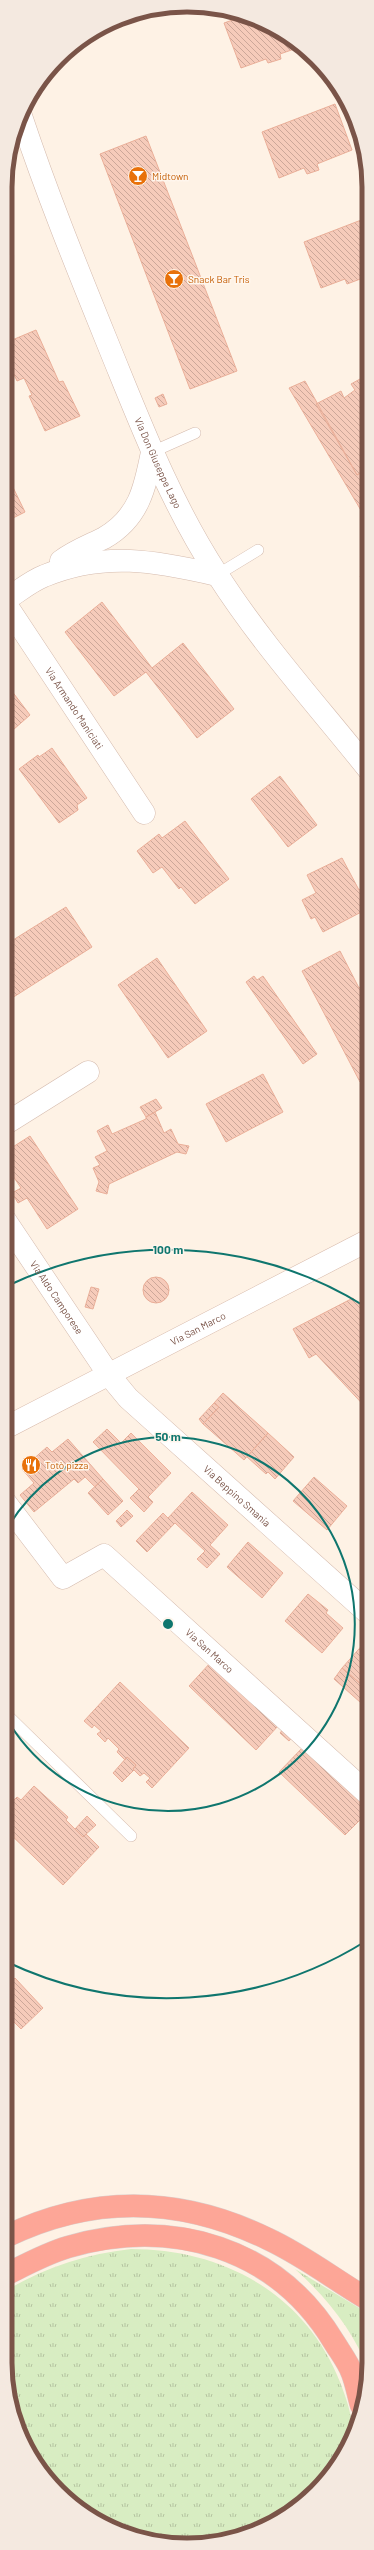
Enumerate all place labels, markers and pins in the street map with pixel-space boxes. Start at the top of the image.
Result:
bar icon: Midtown [127,165,149,187]
place label: Midtown [152,170,189,182]
bar icon: Snack Bar Tris [163,268,185,290]
place label: Snack Bar Tris [188,273,250,285]
restaurant icon: Totò pizza [20,1454,42,1476]
place label: Totò pizza [45,1459,88,1471]
centre of rings [161,1617,175,1631]

